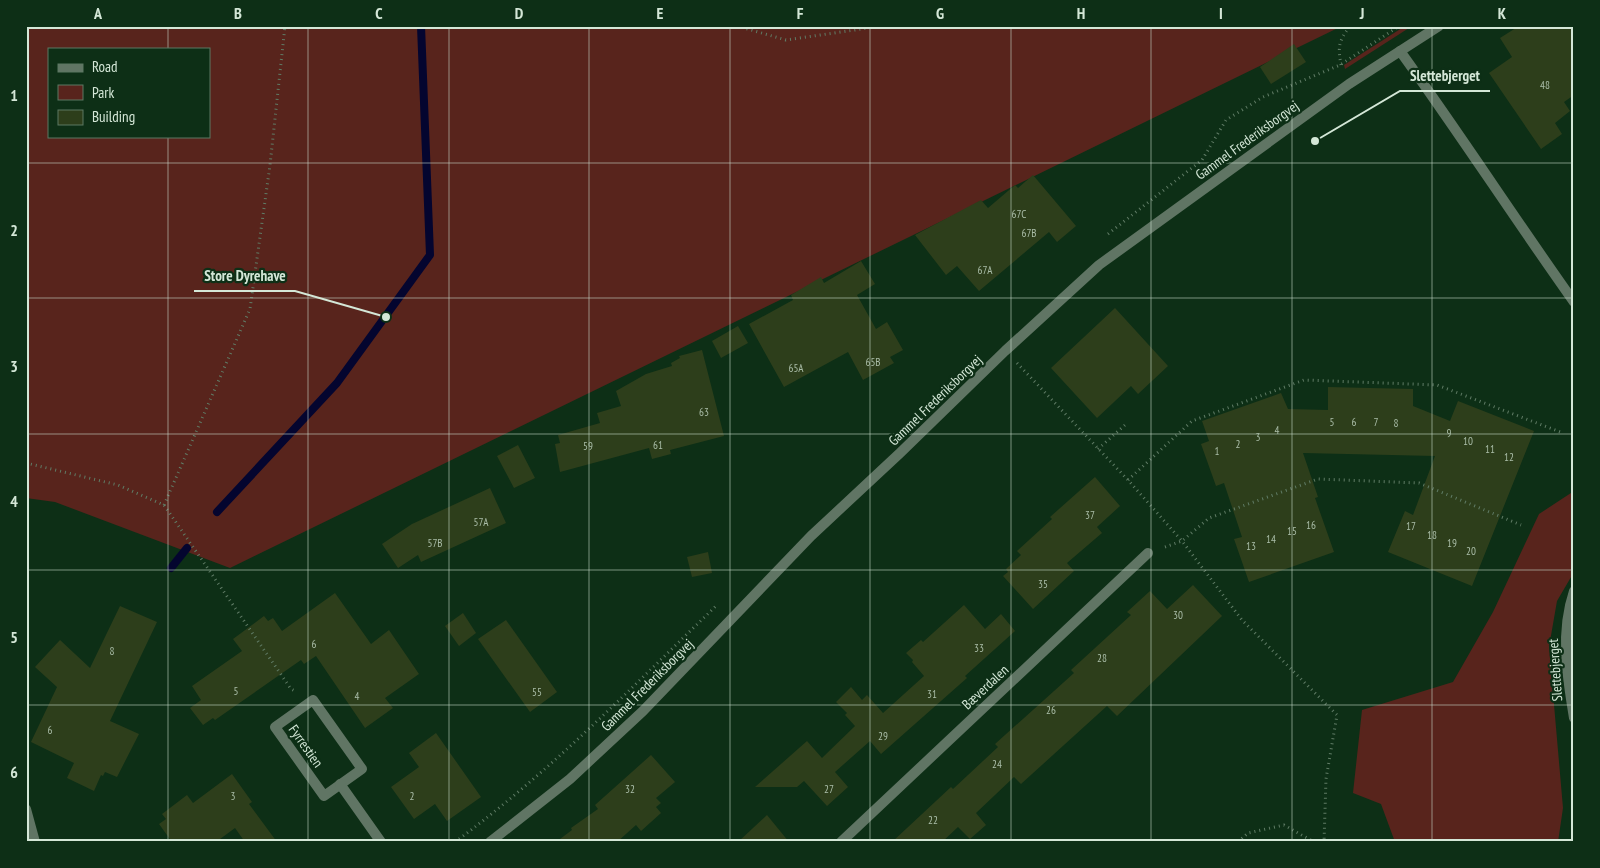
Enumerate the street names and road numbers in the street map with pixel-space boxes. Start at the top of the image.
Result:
street label: Gammel Frederiksborgvej [1192,96,1302,184]
street label: Gammel Frederiksborgvej [884,351,986,449]
street label: Gammel Frederiksborgvej [597,635,697,735]
street label: Slettebjerget [1544,638,1566,702]
street label: Bæverdalen [958,661,1012,713]
street label: Fyrrestien [285,721,327,771]

